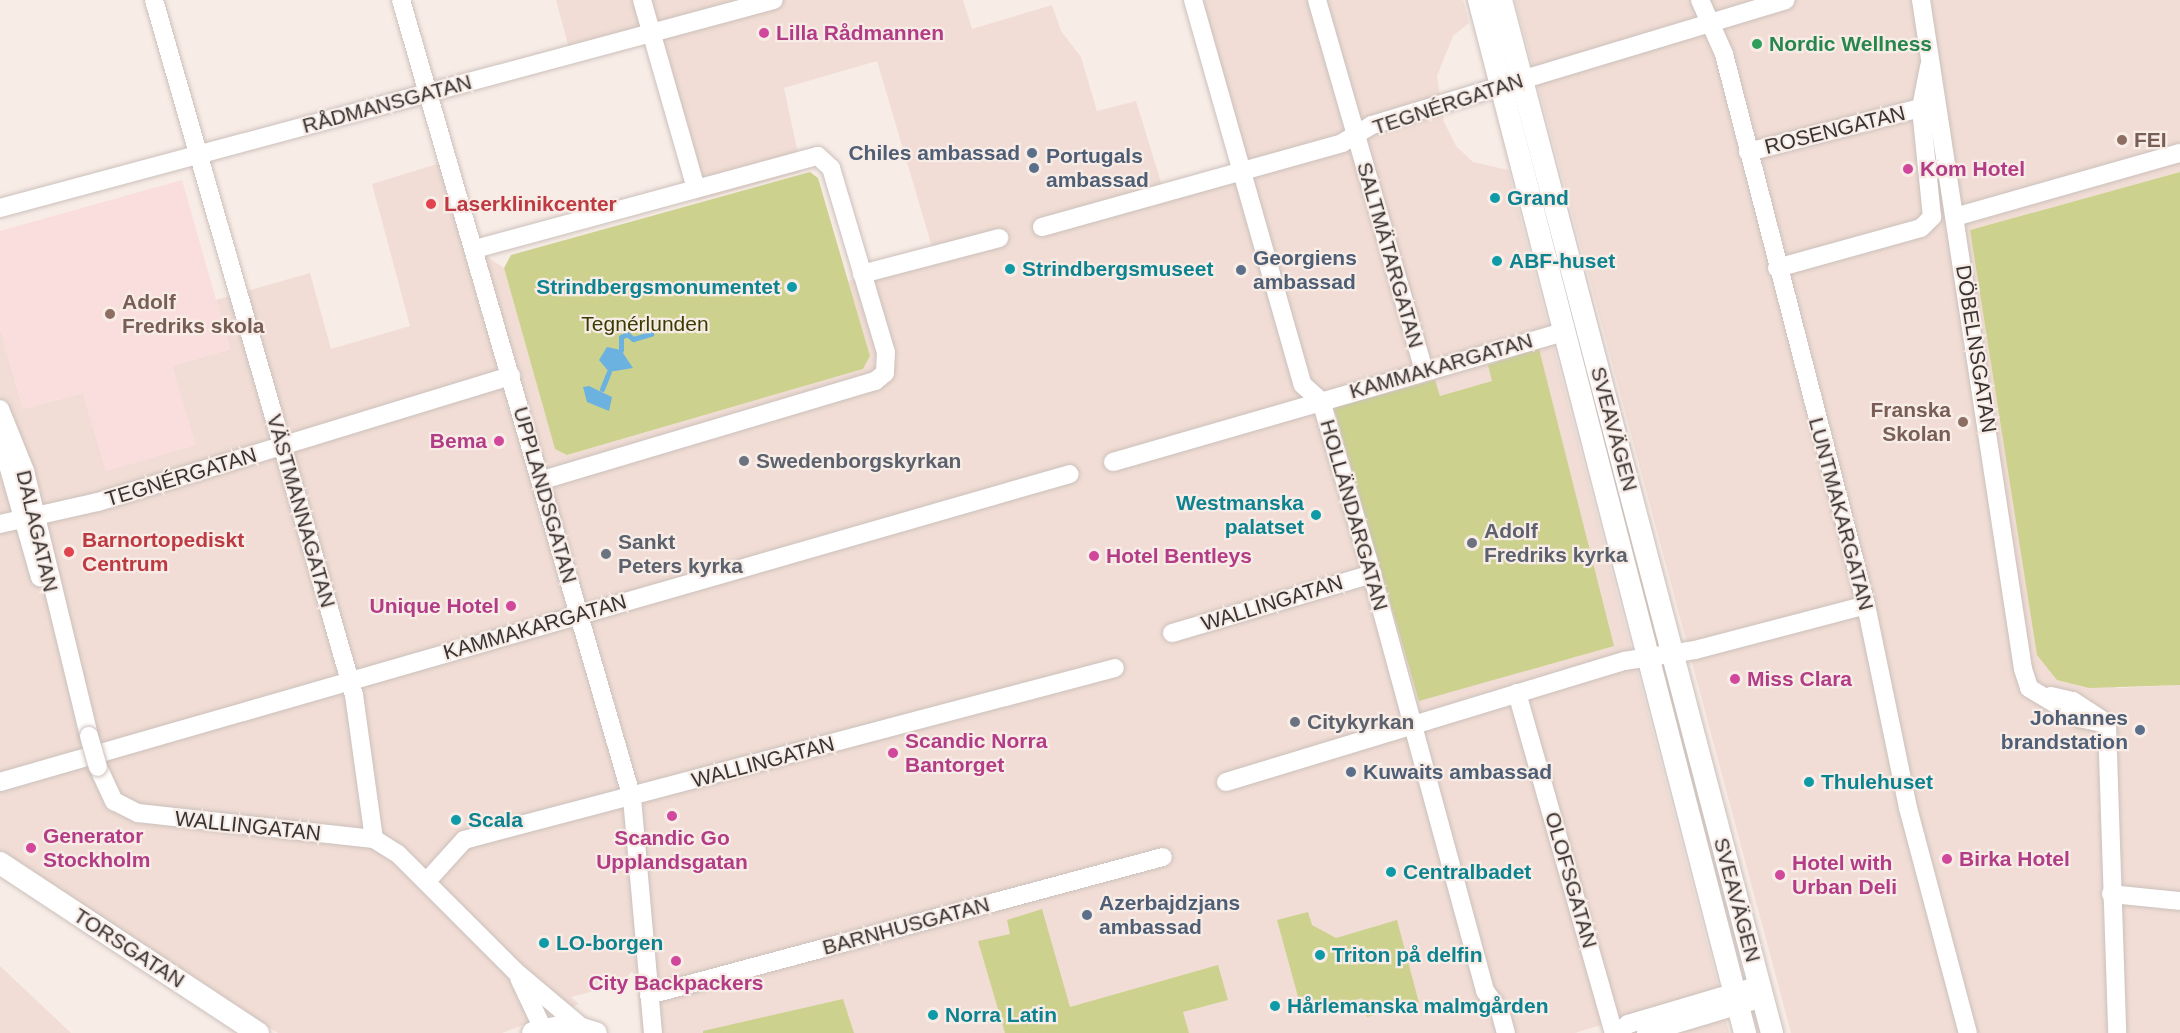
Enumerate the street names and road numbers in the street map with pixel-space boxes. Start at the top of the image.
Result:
street label: TEGNÉRGATAN [1370,68,1526,140]
street label: RÅDMANSGATAN [300,69,474,139]
street label: ROSENGATAN [1762,100,1908,160]
street label: SALTMÄTARGATAN [1351,159,1429,351]
street label: DÖBELNSGATAN [1950,263,2002,435]
street label: KAMMAKARGATAN [1346,328,1536,404]
street label: SVEAVÄGEN [1585,364,1643,494]
street label: UPPLANDSGATAN [508,404,582,586]
street label: VÄSTMANNAGATAN [261,411,341,611]
street label: LUNTMAKARGATAN [1803,415,1879,613]
street label: HOLLÄNDARGATAN [1315,417,1393,613]
street label: TEGNÉRGATAN [102,442,260,512]
street label: DALAGATAN [11,468,63,594]
street label: WALLINGATAN [1198,570,1346,636]
street label: KAMMAKARGATAN [440,589,630,665]
street label: WALLINGATAN [689,731,837,793]
street label: WALLINGATAN [174,806,322,846]
street label: OLOFSGATAN [1540,809,1602,951]
street label: SVEAVÄGEN [1708,835,1766,965]
street label: BARNHUSGATAN [820,892,992,960]
street label: TORSGATAN [69,903,189,993]

